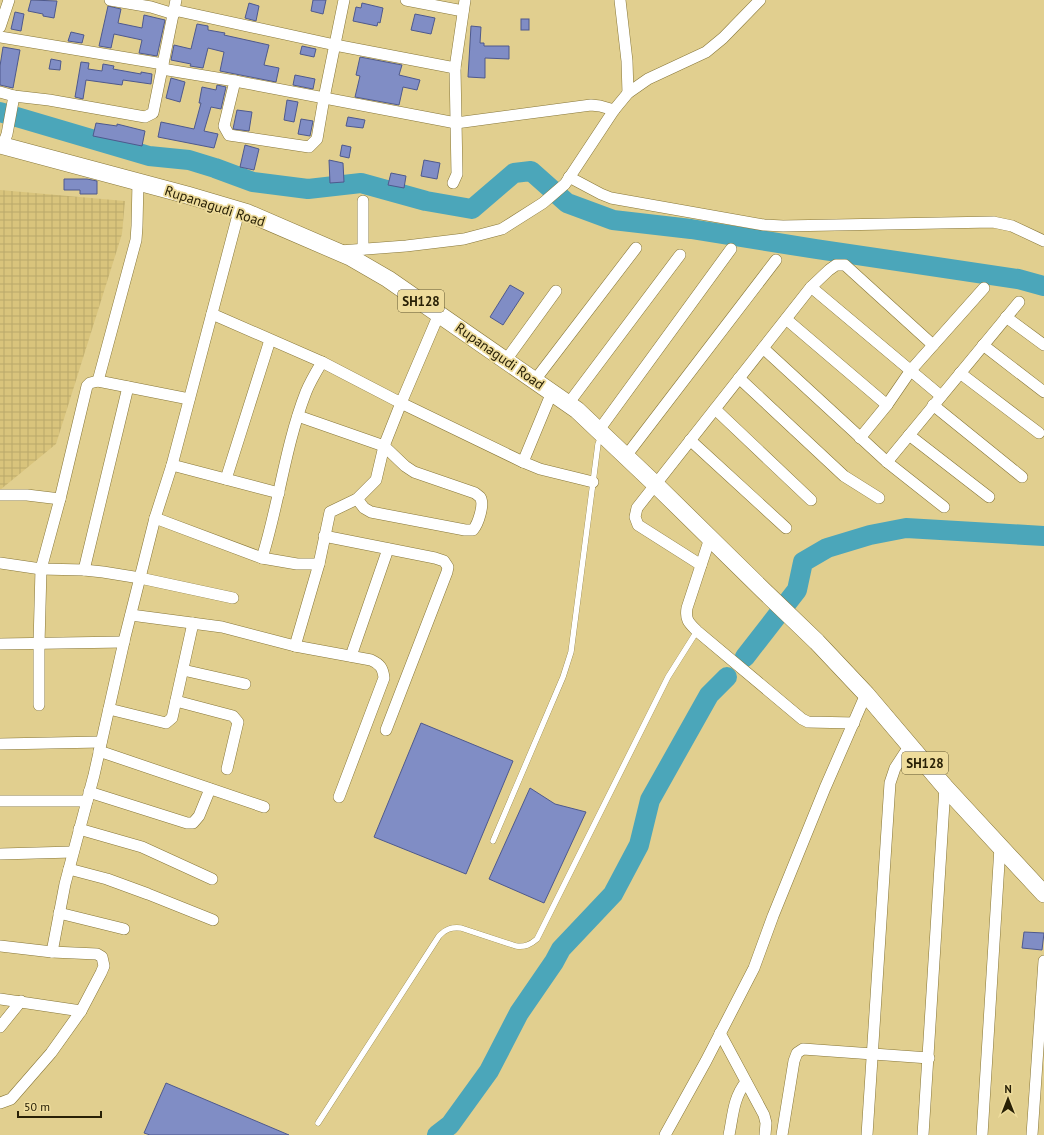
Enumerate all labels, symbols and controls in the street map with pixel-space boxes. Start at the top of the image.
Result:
street label: Rupanagudi Road [162,181,268,231]
road number: SH128 [398,290,444,312]
street label: Rupanagudi Road [452,319,548,393]
road number: SH128 [902,752,948,774]
north arrow [988,1079,1028,1119]
text: N [1004,1082,1012,1096]
scale bar [18,1093,101,1119]
text: 50 m [24,1099,50,1114]

